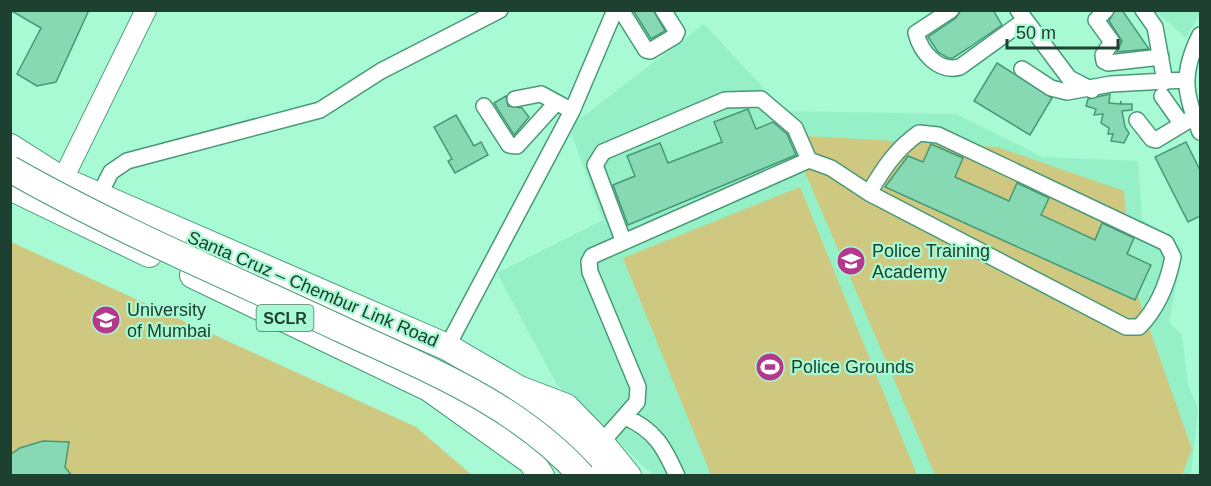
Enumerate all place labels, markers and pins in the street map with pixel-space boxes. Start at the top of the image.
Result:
place label: Police Training Academy [872,241,990,282]
school or university icon: Police Training Academy [835,245,867,277]
place label: University of Mumbai [127,300,211,341]
school or university icon: University of Mumbai [90,304,122,336]
sports icon: Police Grounds [754,351,786,383]
place label: Police Grounds [791,357,914,377]

